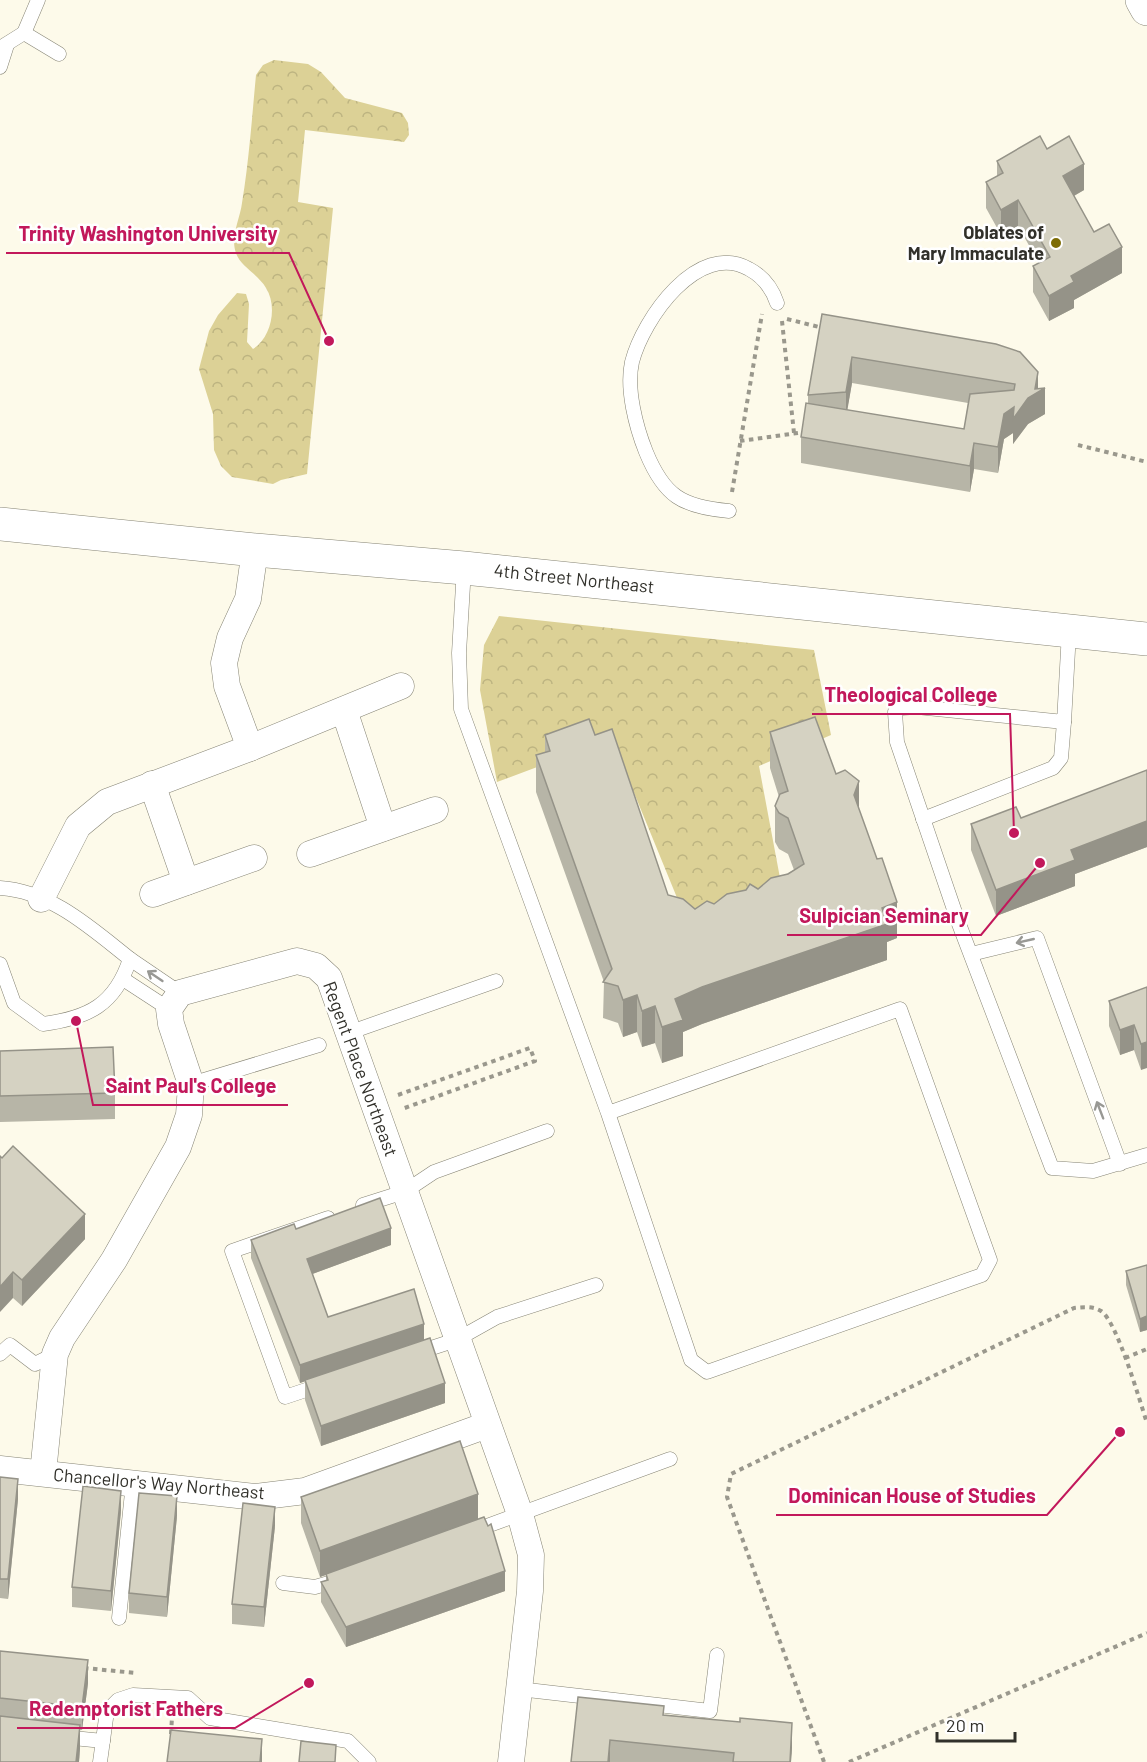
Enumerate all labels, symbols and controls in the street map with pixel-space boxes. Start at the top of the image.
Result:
callout: Trinity Washington University [6,215,289,253]
text: Trinity Washington University [18,221,278,245]
place label: Oblates of Mary Immaculate [908,221,1044,264]
marker: Oblates of Mary Immaculate [1049,236,1063,250]
street label: 4th Street Northeast [493,559,655,597]
callout: Theological College [812,676,1010,714]
text: Theological College [824,682,998,706]
callout: Sulpician Seminary [787,897,981,935]
text: Sulpician Seminary [799,903,969,927]
one-way arrow [1016,935,1035,947]
one-way arrow [147,970,164,982]
street label: Regent Place Northeast [319,978,403,1159]
callout: Saint Paul's College [93,1067,288,1105]
text: Saint Paul's College [105,1073,277,1097]
one-way arrow [1093,1101,1104,1119]
street label: Chancellor's Way Northeast [52,1463,266,1503]
callout: Dominican House of Studies [776,1477,1047,1515]
text: Dominican House of Studies [788,1483,1036,1507]
callout: Redemptorist Fathers [17,1690,235,1728]
text: Redemptorist Fathers [29,1696,223,1720]
scale bar [937,1705,1015,1743]
text: 20 m [946,1714,984,1736]

